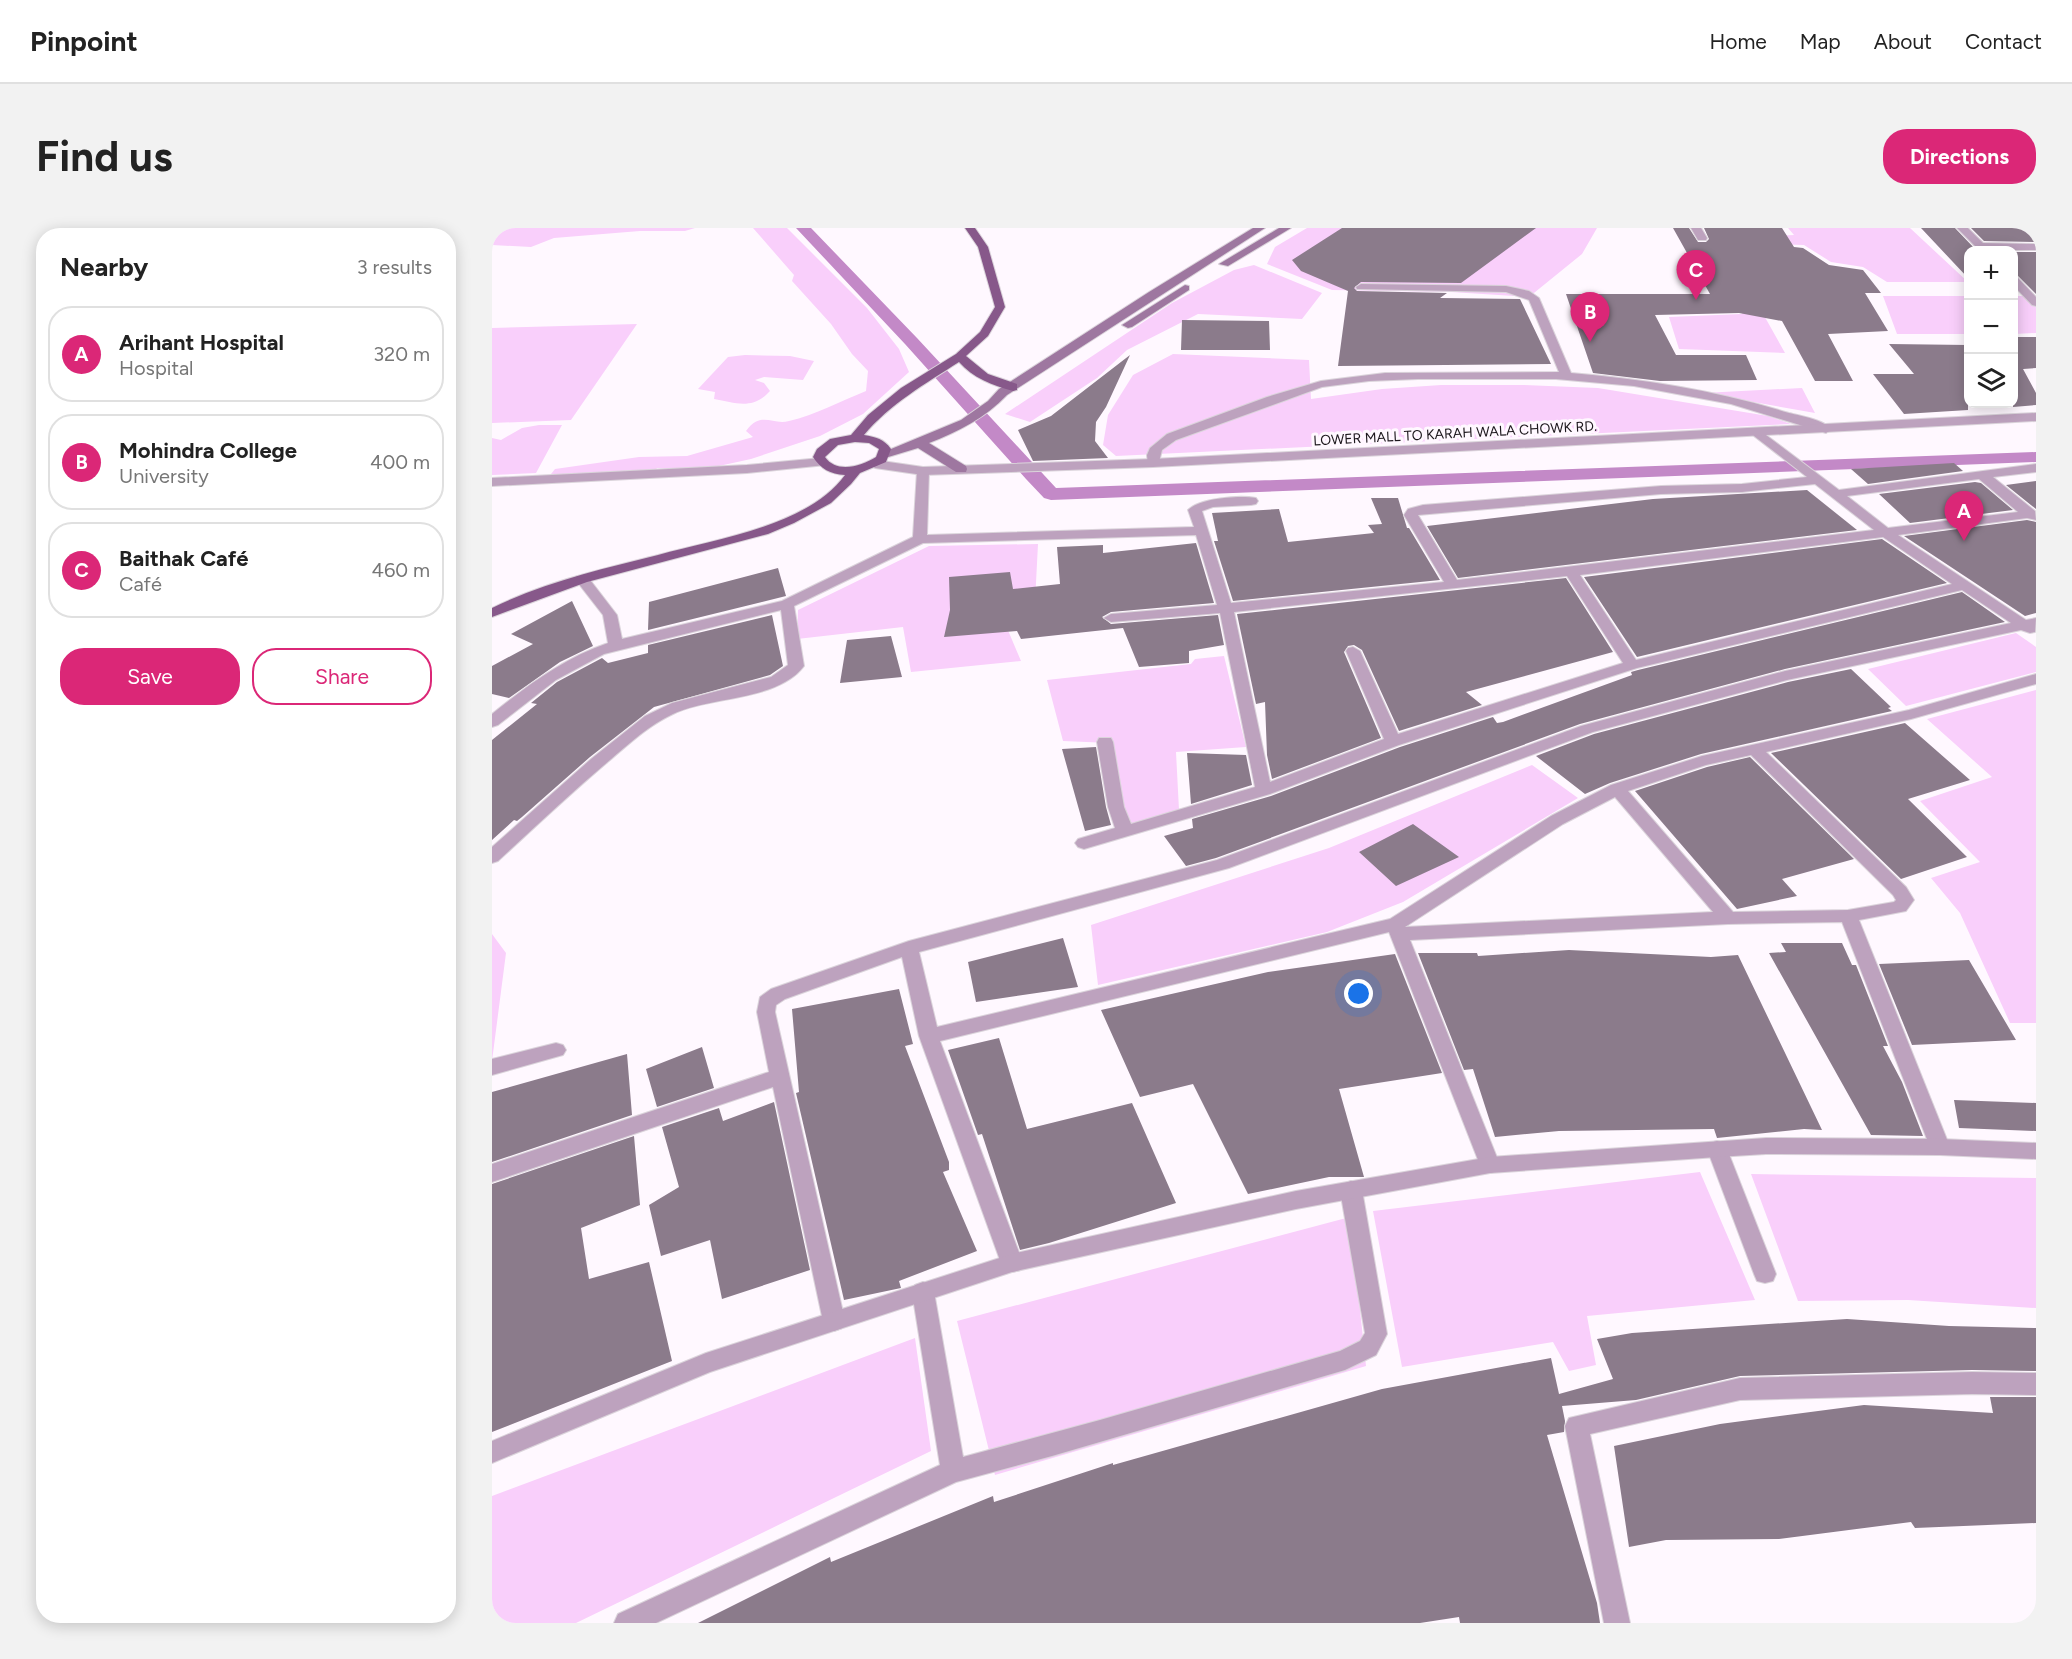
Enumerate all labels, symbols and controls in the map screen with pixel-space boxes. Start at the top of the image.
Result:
text: Pinpoint [30,24,138,58]
text: Home [1710,29,1767,54]
text: Map [1800,29,1841,54]
text: About [1874,29,1932,54]
text: Contact [1965,29,2042,54]
button: Directions [1883,129,2036,184]
text: Find us [36,131,173,182]
map controls [1964,246,2018,408]
button: + [1964,246,2018,300]
pin: C [1676,250,1716,300]
text: Nearby [60,251,148,283]
text: 3 results [357,255,432,279]
pin: B [1570,292,1610,342]
button: − [1964,300,2018,354]
text: Arihant Hospital [119,329,284,356]
text: A [74,342,89,366]
text: 320 m [373,342,430,366]
button: layers [1964,354,2018,408]
text: Hospital [119,356,194,380]
street label: LOWER MALL TO KARAH WALA CHOWK RD. [1313,418,1597,449]
text: Mohindra College [119,437,297,464]
text: B [75,450,88,474]
text: 400 m [370,450,430,474]
text: University [119,464,209,488]
pin: A [1944,492,1984,541]
text: Baithak Café [119,545,248,572]
text: C [74,558,89,582]
text: 460 m [371,558,430,582]
text: Café [119,572,162,596]
button: Save [60,648,240,705]
button: Share [252,648,432,705]
your location [1344,979,1373,1008]

